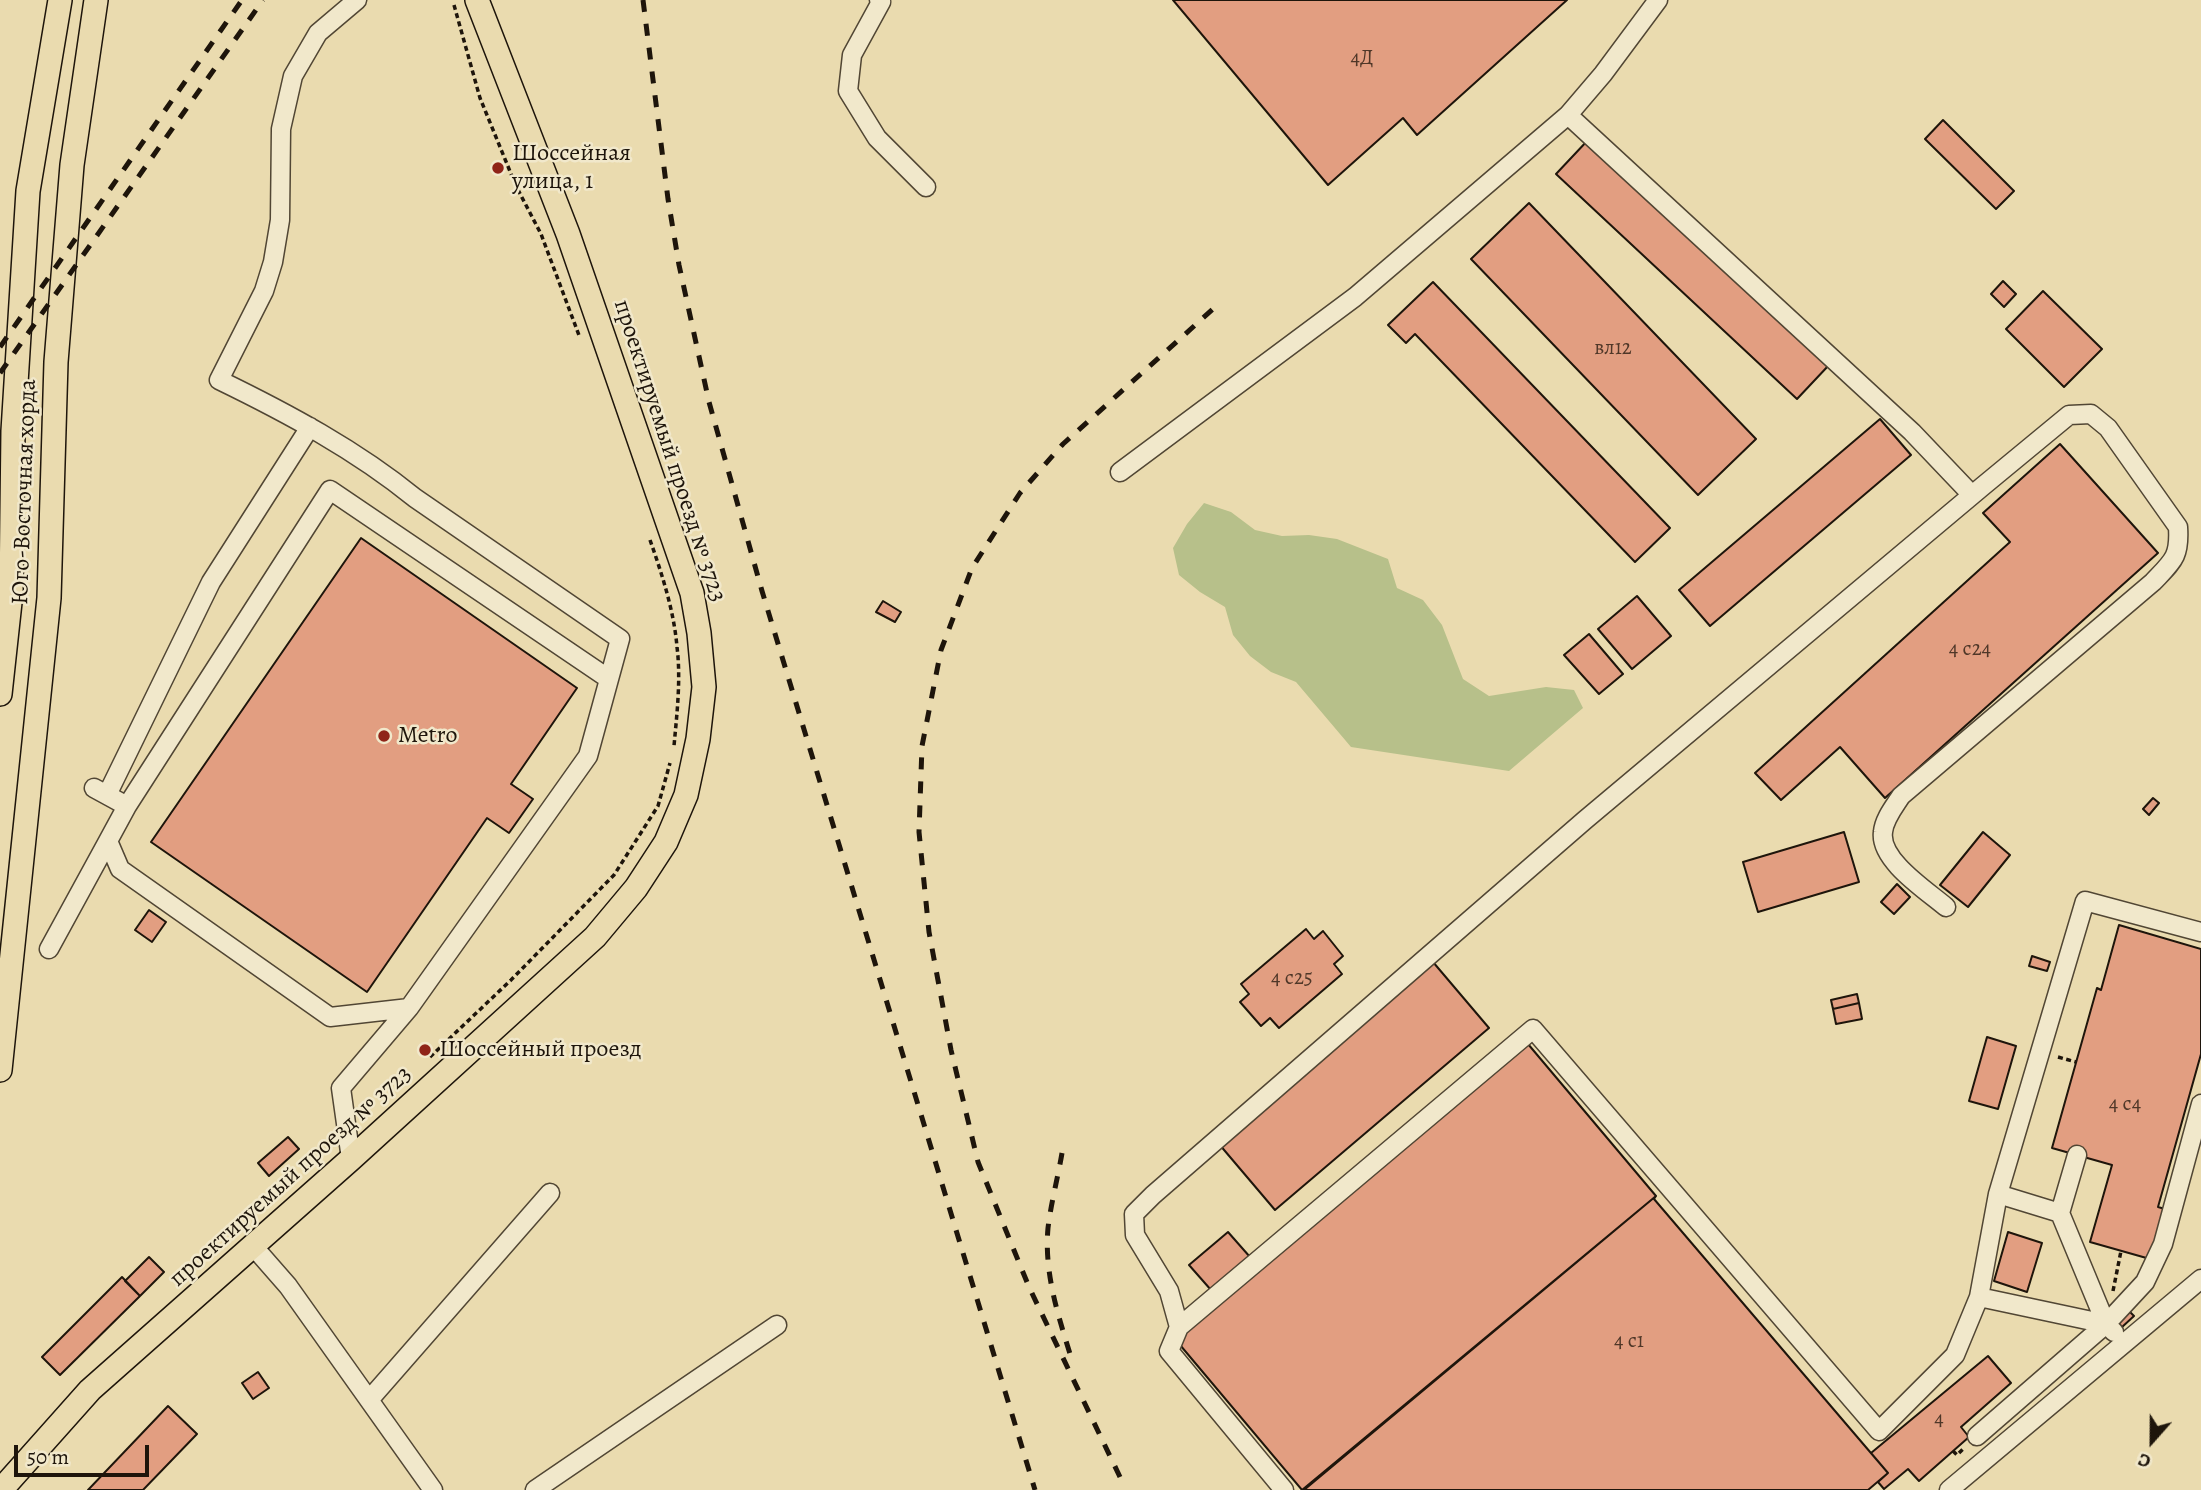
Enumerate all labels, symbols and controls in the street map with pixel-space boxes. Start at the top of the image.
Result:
house number: 4Д [1351,46,1373,72]
place label: Шоссейная улица, 1 [512,140,631,196]
marker: Шоссейная улица, 1 [490,160,506,176]
street label: проектируемый проезд № 3723 [606,296,732,606]
house number: вл12 [1594,336,1632,362]
street label: Юго-Восточная хорда [7,379,43,605]
house number: 4 с24 [1949,637,1991,663]
place label: Metro [398,722,457,750]
marker: Metro [376,728,392,744]
house number: 4 с25 [1271,966,1313,992]
place label: Шоссейный проезд [439,1036,642,1064]
marker: Шоссейный проезд [417,1042,433,1058]
street label: проектируемый проезд № 3723 [164,1060,418,1294]
house number: 4 с4 [2109,1092,2141,1118]
house number: 4 с1 [1614,1329,1644,1355]
north arrow [2117,1406,2187,1476]
house number: 4 [1934,1407,1944,1433]
scale bar [18,1430,152,1474]
text: 50 m [27,1443,69,1471]
text: С [2134,1446,2155,1475]

